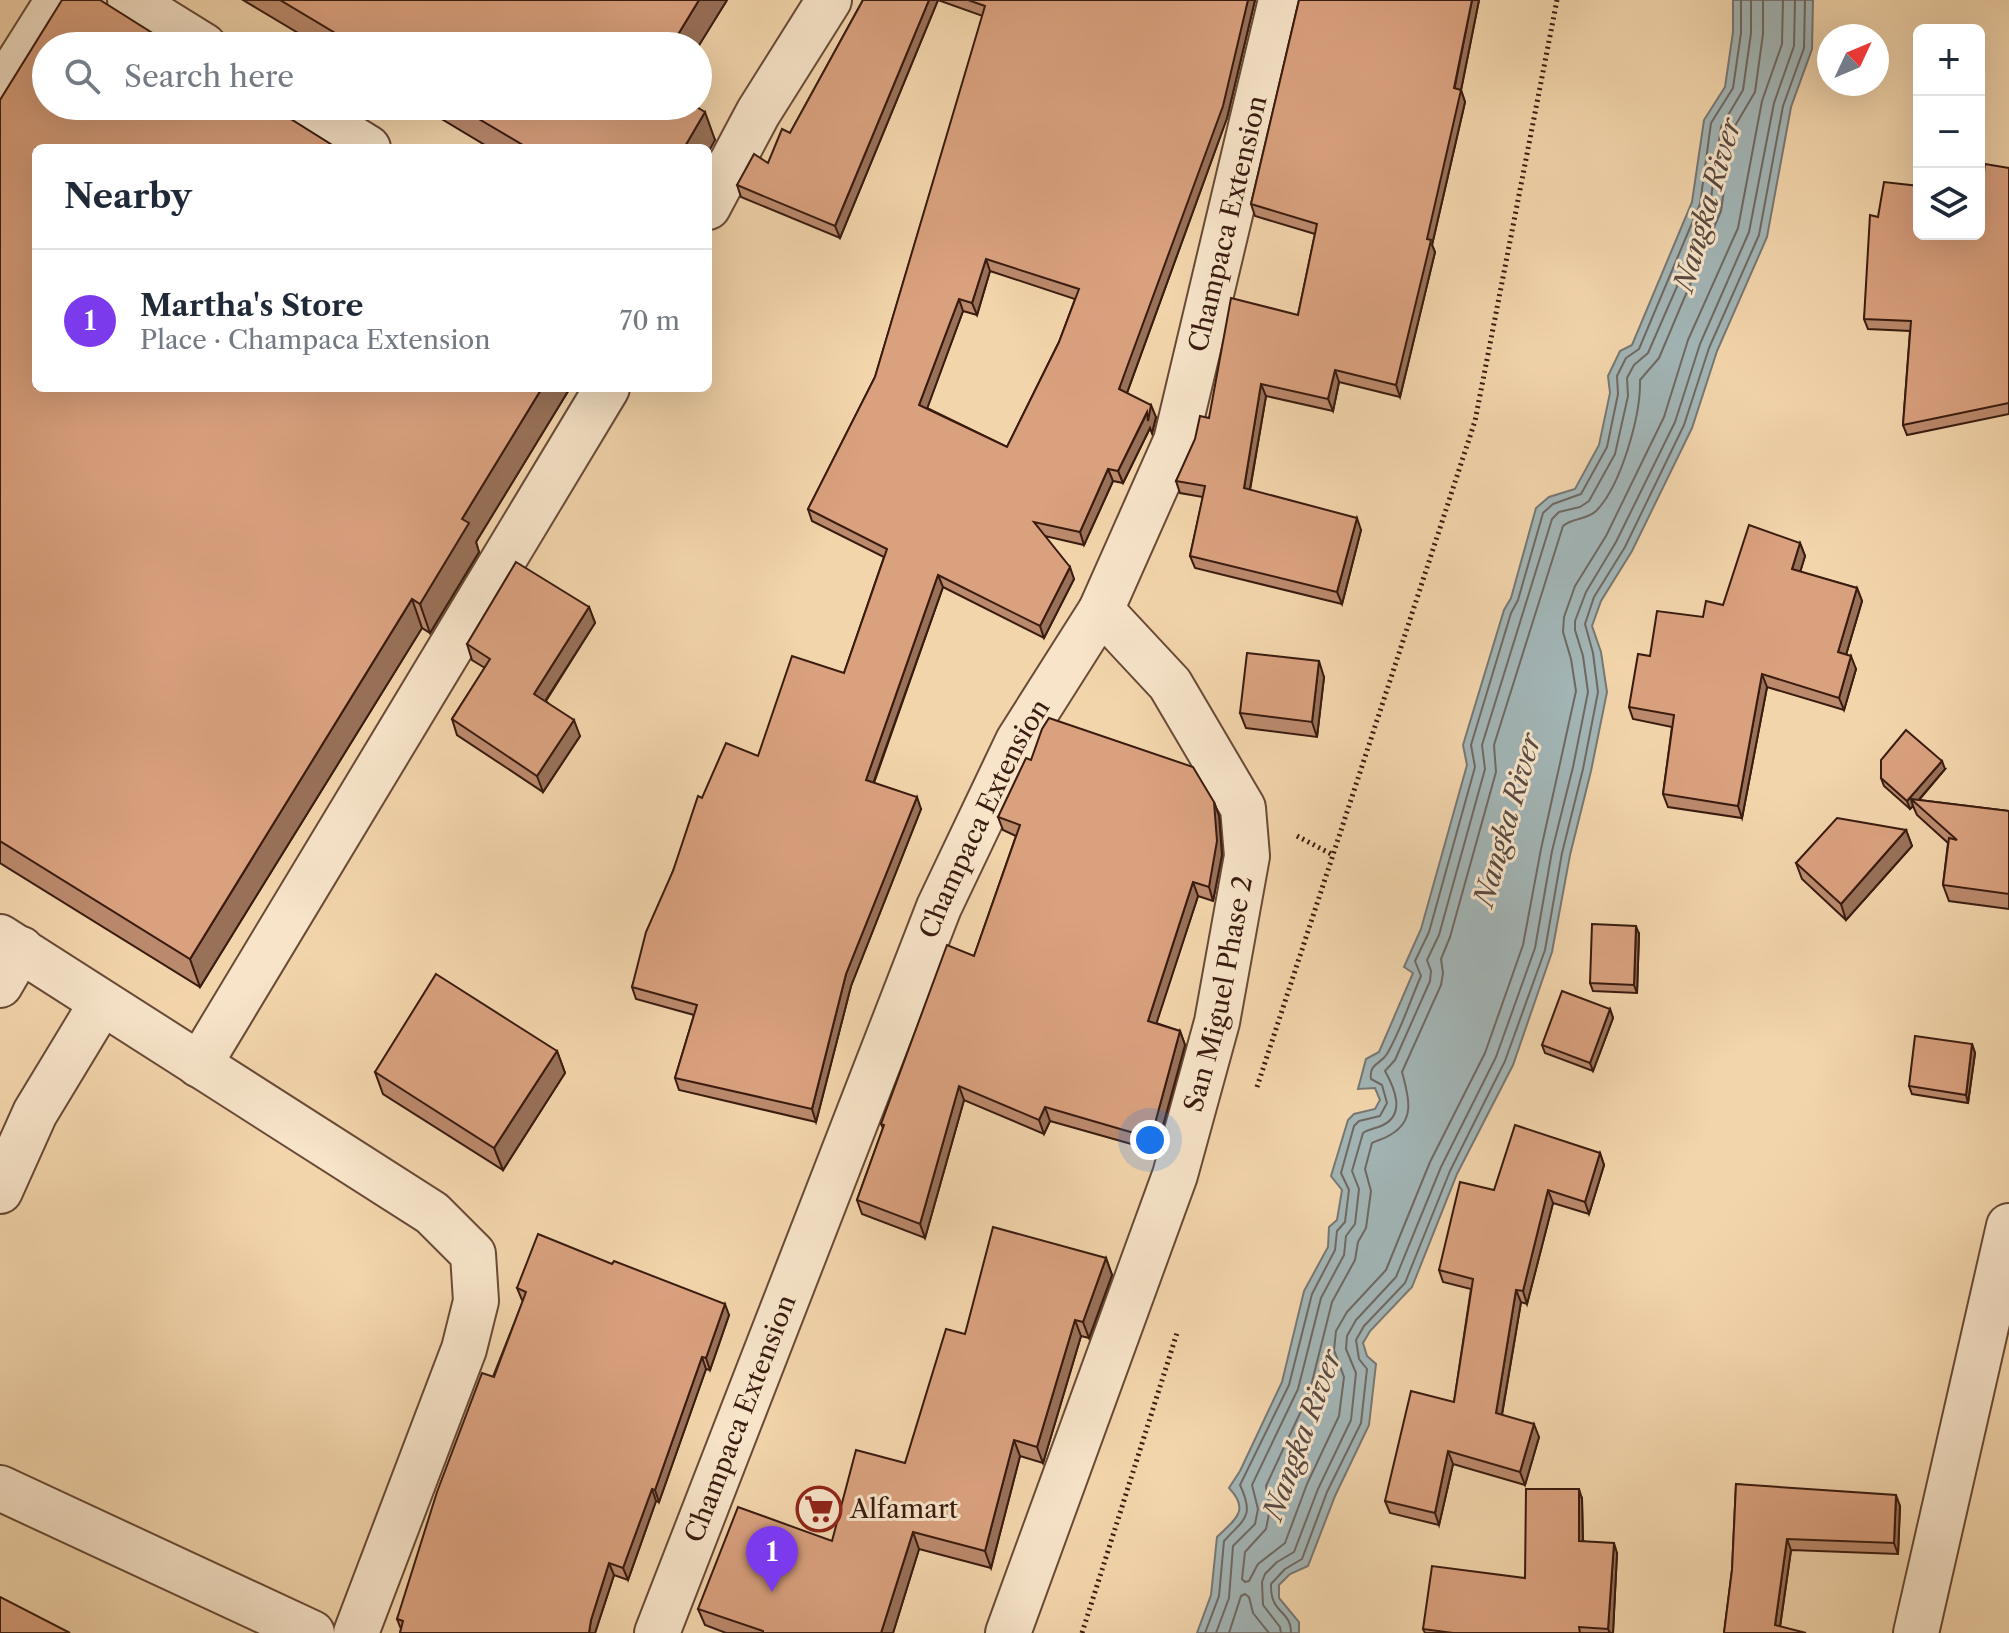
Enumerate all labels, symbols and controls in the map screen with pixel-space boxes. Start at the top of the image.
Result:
north arrow [1817,24,1889,96]
map controls [1913,24,1985,240]
button: + [1913,24,1985,96]
search box [32,32,712,120]
icon: search [60,54,104,98]
text: Search here [124,58,294,95]
street label: Champaca Extension [1182,92,1274,355]
button: − [1913,96,1985,168]
water label: Nangka River [1665,113,1748,297]
button: layers [1913,168,1985,240]
text: Nearby [64,175,192,217]
text: Martha's Store [140,287,363,324]
text: 1 [84,305,96,337]
text: 70 m [620,305,680,337]
text: Place · Champaca Extension [140,324,491,356]
street label: Champaca Extension [912,693,1056,943]
water label: Nangka River [1465,728,1548,912]
street label: San Miguel Phase 2 [1177,873,1259,1115]
your location [1130,1120,1170,1160]
street label: Champaca Extension [678,1290,803,1547]
water label: Nangka River [1255,1343,1349,1527]
supermarket icon: Alfamart [795,1485,843,1533]
place label: Alfamart [849,1493,959,1525]
pin: 1 [746,1526,798,1592]

